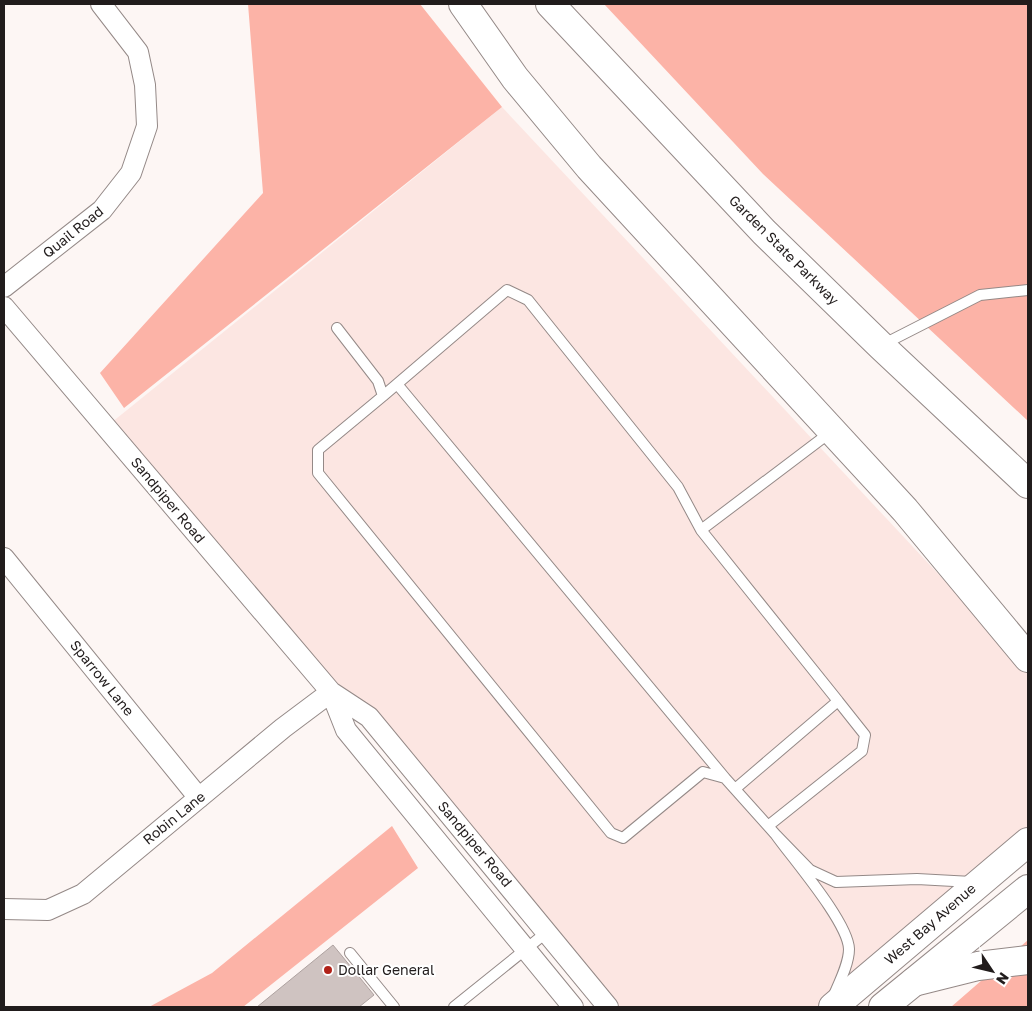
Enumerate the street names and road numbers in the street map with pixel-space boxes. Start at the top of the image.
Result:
street label: Garden State Parkway [726,191,843,308]
street label: Quail Road [39,202,106,261]
street label: Sandpiper Road [128,453,209,546]
street label: Sparrow Lane [67,637,138,719]
street label: Robin Lane [139,787,208,848]
street label: Sandpiper Road [435,797,516,890]
street label: West Bay Avenue [881,879,979,968]

